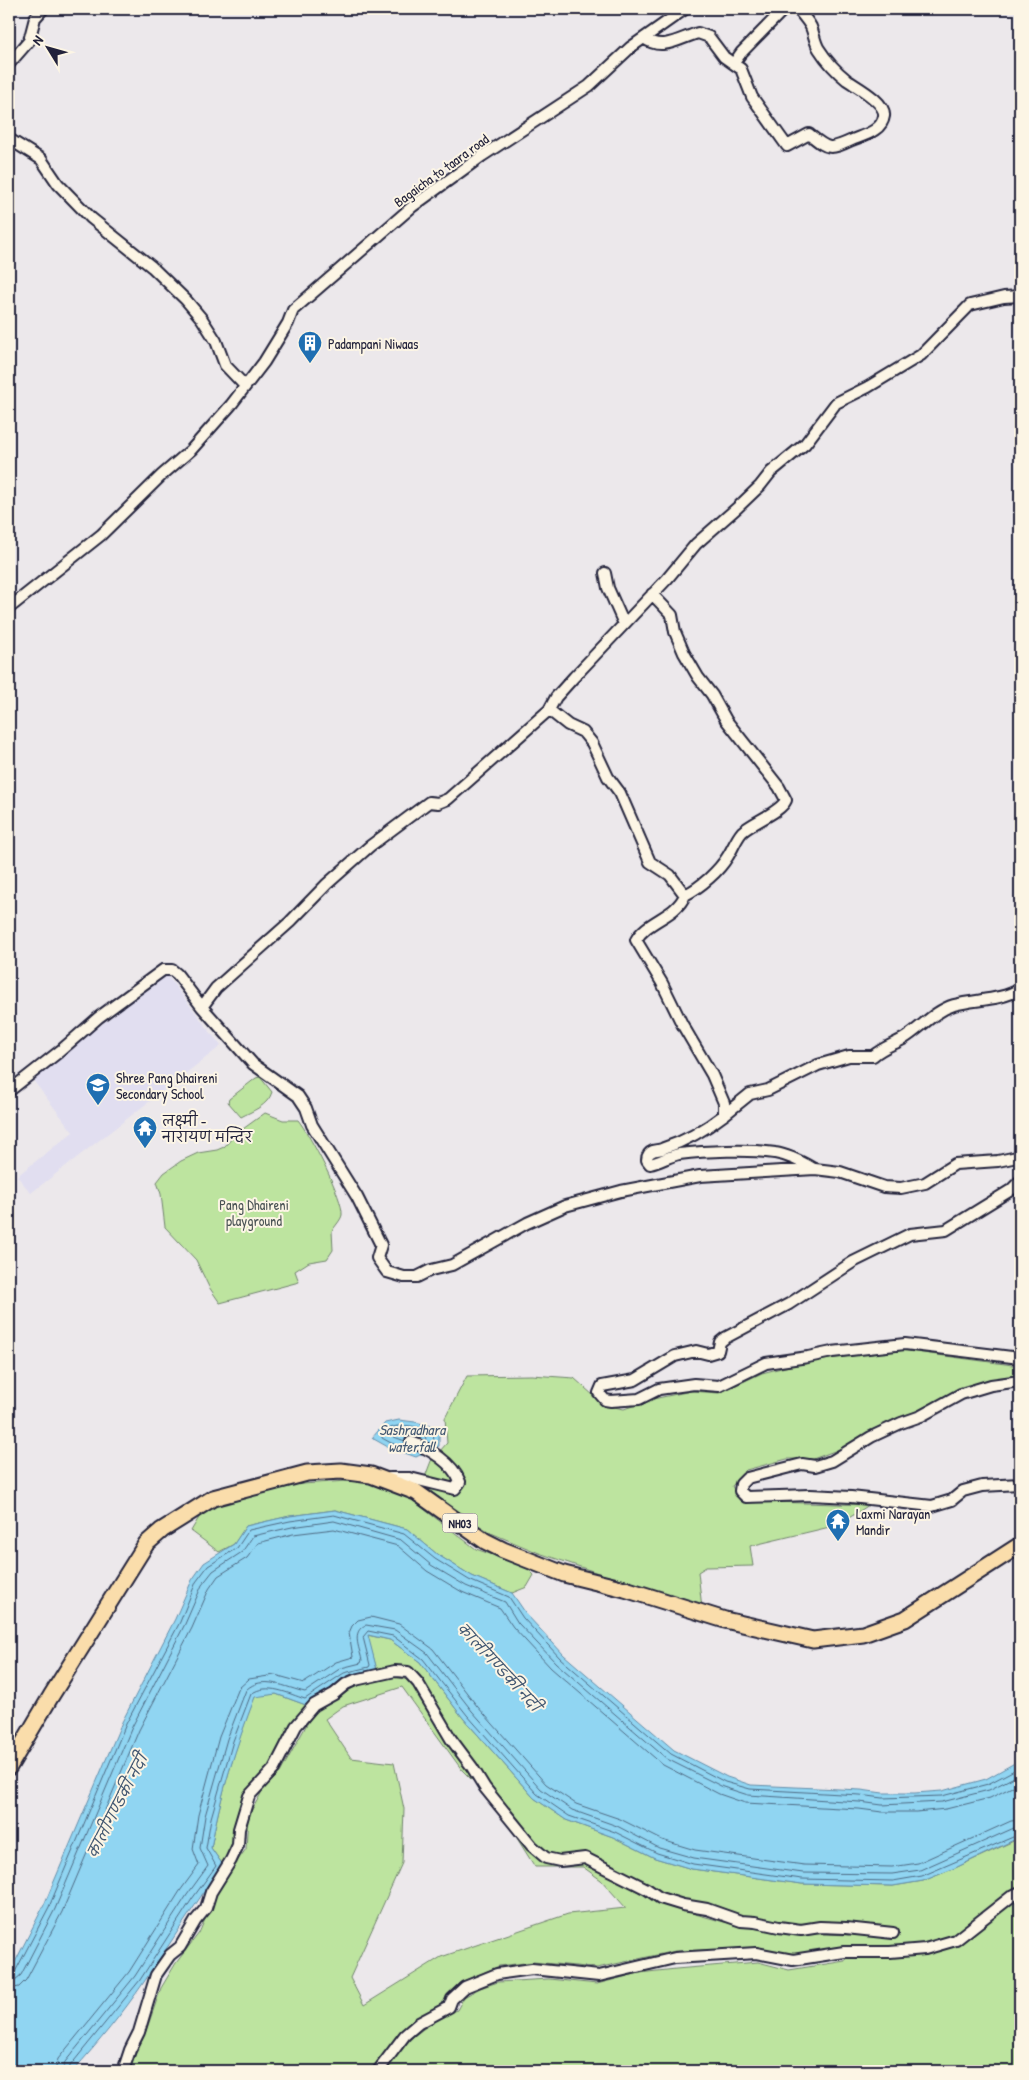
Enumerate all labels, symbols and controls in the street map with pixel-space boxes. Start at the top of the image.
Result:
north arrow [22,22,72,72]
text: N [27,31,47,49]
street label: Bagaicha to taara road [390,129,493,212]
building icon: Padampani Niwaas [297,330,323,364]
place label: Padampani Niwaas [328,334,418,354]
place label: Shree Pang Dhaireni Secondary School [116,1068,218,1104]
school or university icon: Shree Pang Dhaireni Secondary School [85,1072,111,1106]
place label: लक्ष्मी - नारायण मन्दिर [161,1110,254,1146]
temple icon: लक्ष्मी - नारायण मन्दिर [132,1115,158,1149]
park label: Pang Dhaireni playground [219,1195,289,1231]
water label: Sashradhara waterfall [379,1419,447,1457]
place label: Laxmi Narayan Mandir [856,1504,930,1539]
temple icon: Laxmi Narayan Mandir [825,1508,851,1542]
road number: NH03 [442,1514,478,1532]
water label: कालीगण्डकी नदी [452,1617,549,1719]
water label: कालीगण्डकी नदी [81,1747,154,1862]

